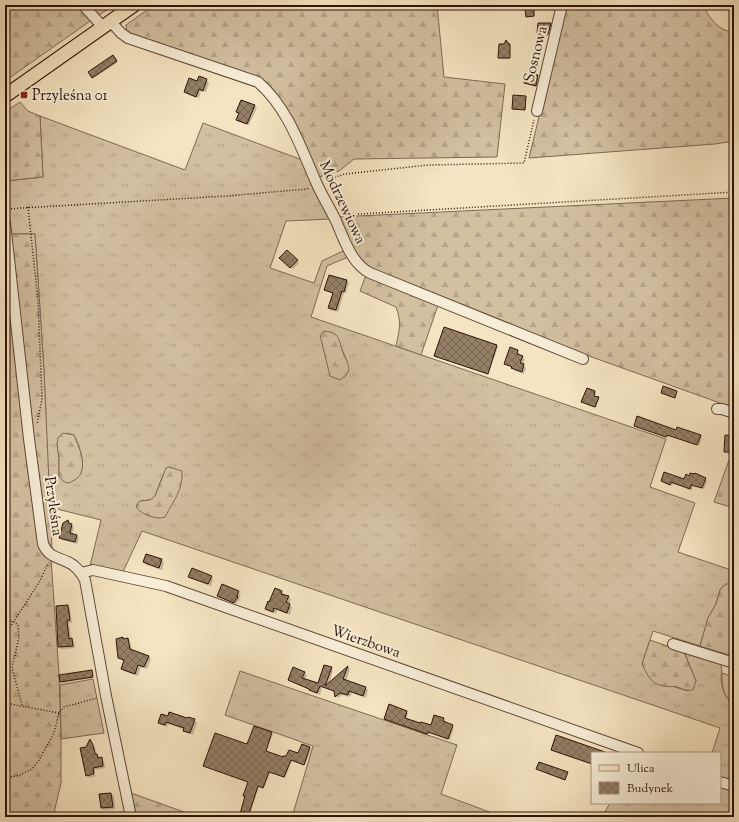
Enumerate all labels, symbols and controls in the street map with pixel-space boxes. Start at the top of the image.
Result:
street label: Sosnowa [519,24,554,85]
place label: Przyleśna 01 [32,86,108,107]
marker: Przyleśna 01 [19,90,29,100]
street label: Modrzewiowa [313,158,370,248]
street label: Przyleśna [38,475,67,537]
street label: Wierzbowa [328,621,403,664]
legend [591,752,721,804]
text: Ulica [627,760,655,778]
text: Budynek [627,780,674,798]

